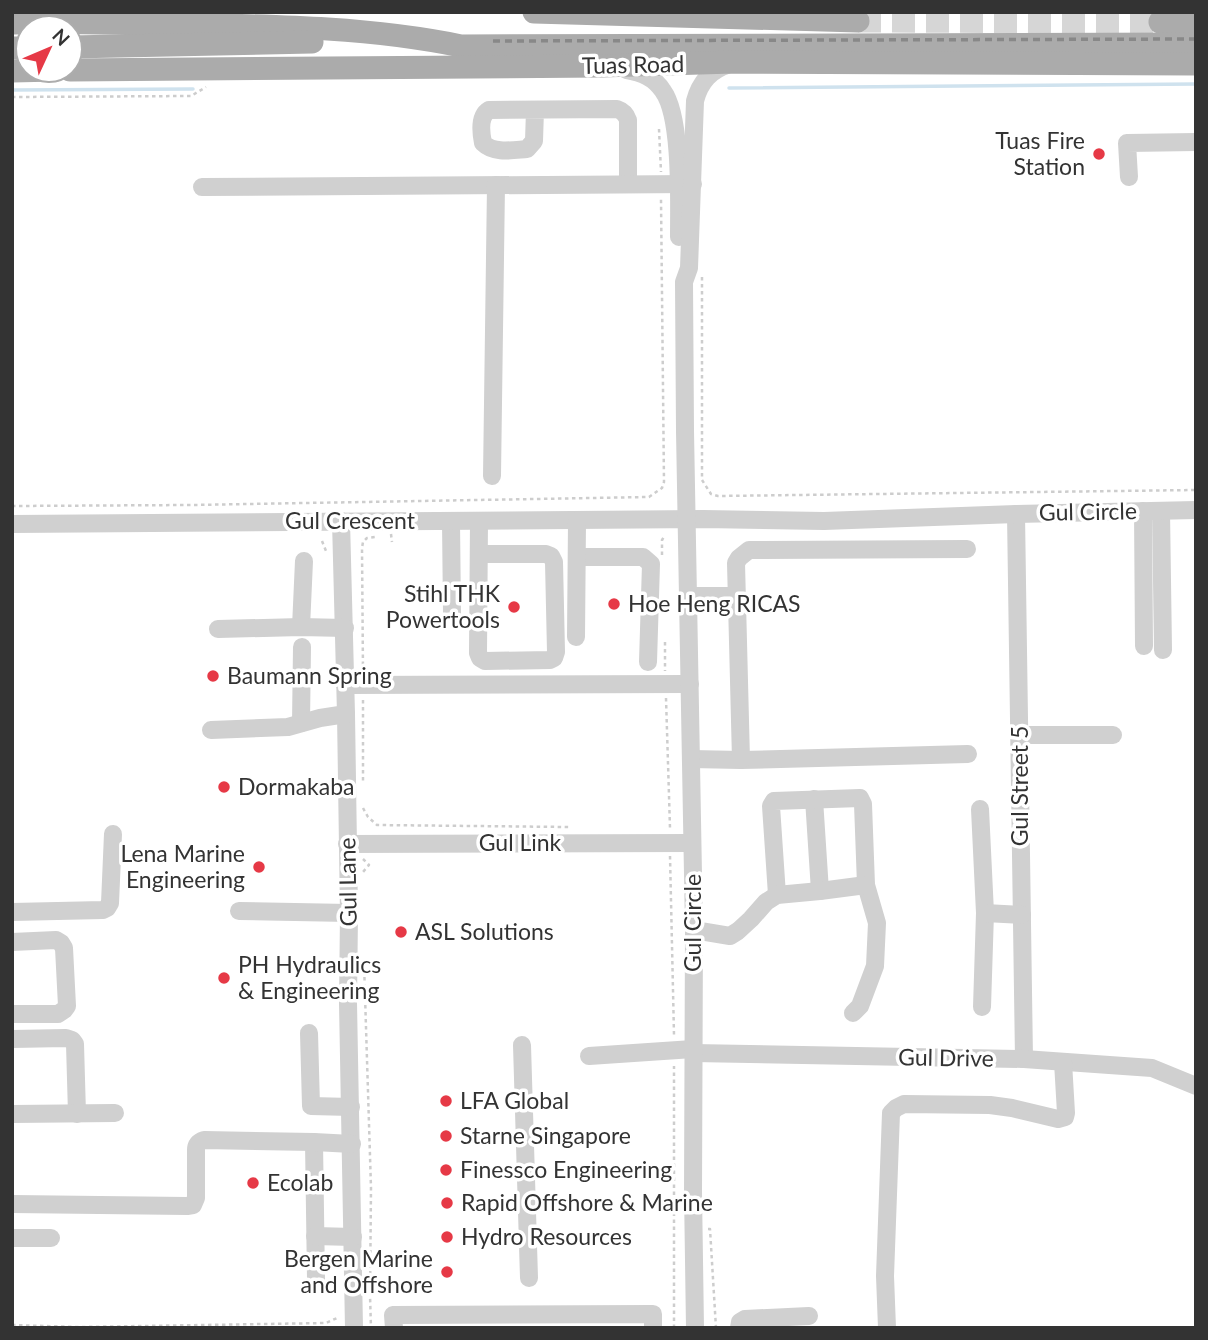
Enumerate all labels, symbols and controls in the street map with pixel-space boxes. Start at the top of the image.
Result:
north arrow [14,14,84,84]
text: N [48,24,75,50]
street label: Tuas Road [582,49,684,79]
place label: Tuas Fire Station [995,126,1085,180]
marker: Tuas Fire Station [1091,146,1107,162]
street label: Gul Circle [1039,496,1137,526]
street label: Gul Crescent [285,506,416,534]
place label: Stihl THK Powertools [386,579,501,633]
place label: Hoe Heng RICAS [628,589,801,617]
marker: Hoe Heng RICAS [606,596,622,612]
marker: Stihl THK Powertools [506,599,522,615]
place label: Baumann Spring [227,661,392,689]
marker: Baumann Spring [205,668,221,684]
street label: Gul Street 5 [1005,726,1033,846]
place label: Dormakaba [238,772,355,800]
marker: Dormakaba [216,779,232,795]
street label: Gul Link [479,828,562,856]
street label: Gul Lane [332,837,362,927]
place label: Lena Marine Engineering [120,839,245,893]
marker: Lena Marine Engineering [251,859,267,875]
street label: Gul Circle [678,874,706,972]
place label: ASL Solutions [415,917,554,945]
marker: ASL Solutions [393,924,409,940]
place label: PH Hydraulics & Engineering [238,950,381,1004]
marker: PH Hydraulics & Engineering [216,970,232,986]
street label: Gul Drive [898,1042,994,1072]
place label: LFA Global [460,1086,569,1114]
marker: LFA Global [438,1093,454,1109]
place label: Starne Singapore [460,1121,631,1149]
marker: Starne Singapore [438,1128,454,1144]
place label: Finessco Engineering [460,1155,672,1183]
marker: Finessco Engineering [438,1162,454,1178]
place label: Ecolab [267,1168,333,1196]
marker: Ecolab [245,1175,261,1191]
place label: Rapid Offshore & Marine [461,1188,713,1216]
marker: Rapid Offshore & Marine [439,1195,455,1211]
place label: Hydro Resources [461,1222,632,1250]
marker: Hydro Resources [439,1229,455,1245]
place label: Bergen Marine and Offshore [284,1244,433,1298]
marker: Bergen Marine and Offshore [439,1264,455,1280]

